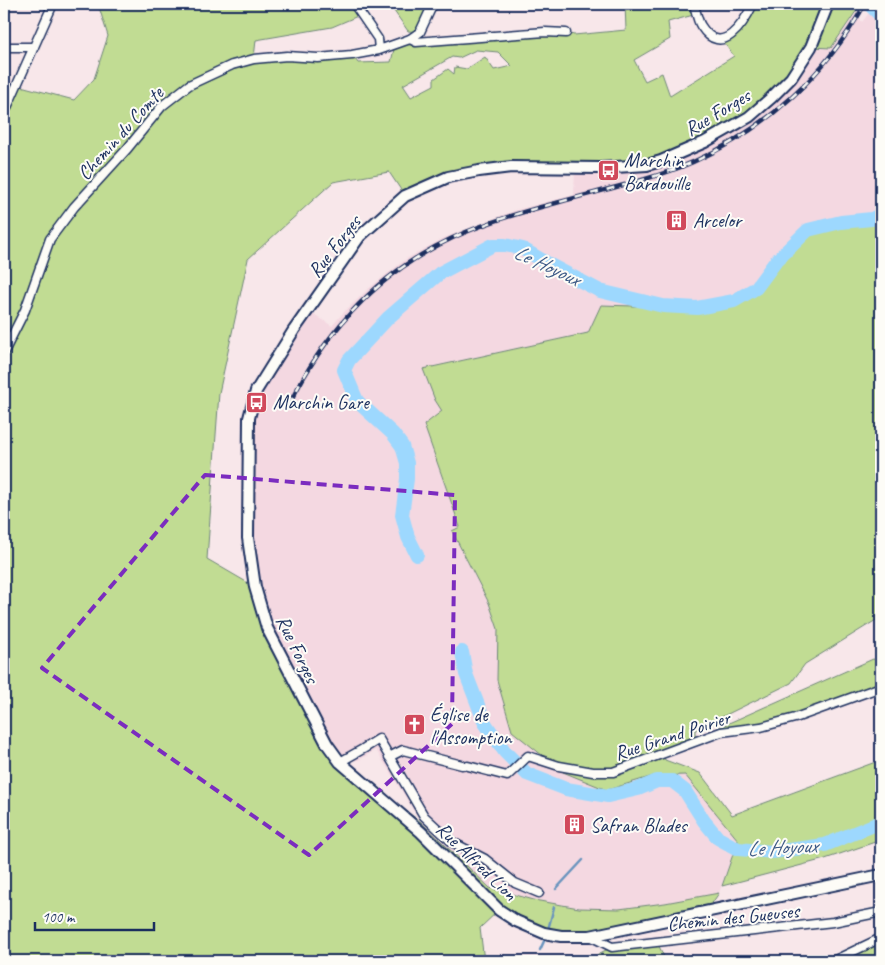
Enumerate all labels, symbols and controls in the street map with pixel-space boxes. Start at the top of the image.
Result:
street label: Chemin du Comte [72,80,170,185]
street label: Rue Forges [680,82,757,142]
place label: Marchin Bardouille [624,148,691,196]
bus stop icon: Marchin Bardouille [596,159,620,183]
street label: Rue Forges [302,208,368,282]
building icon: Arcelor [665,208,689,232]
place label: Arcelor [693,208,743,233]
water label: Le Hoyoux [510,238,587,293]
bus stop icon: Marchin Gare [245,390,269,414]
place label: Marchin Gare [273,390,370,415]
street label: Rue Forges [270,611,326,689]
place label: Église de l'Assomption [430,702,512,750]
street label: Rue Grand Poirier [611,704,735,766]
church icon: Église de l'Assomption [402,713,426,737]
building icon: Safran Blades [562,813,586,837]
place label: Safran Blades [590,813,689,838]
street label: Rue Alfred Lion [431,817,523,907]
water label: Le Hoyoux [747,832,821,862]
street label: Chemin des Gueuses [666,898,802,937]
scale bar [35,900,154,932]
text: 100 m [42,908,76,927]

